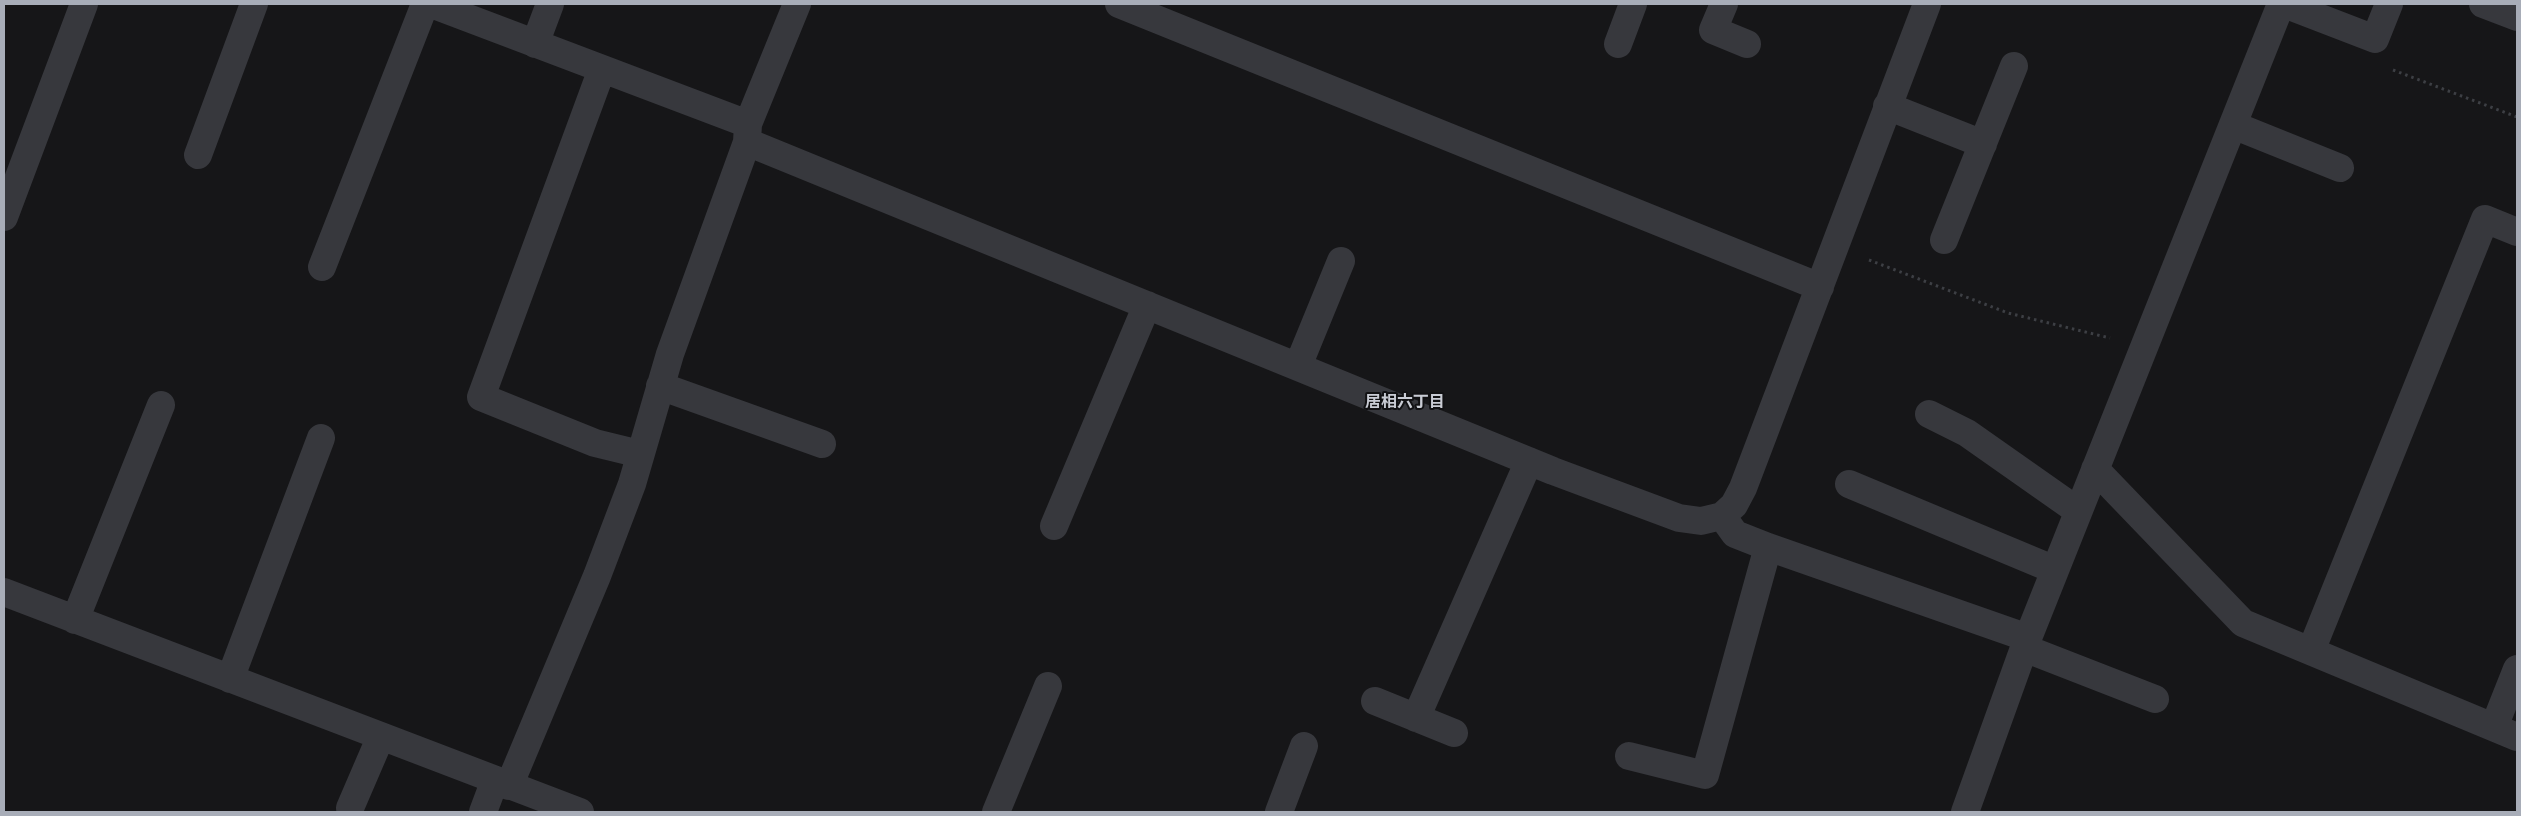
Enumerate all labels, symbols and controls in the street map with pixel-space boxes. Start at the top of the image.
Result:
district label: 居相六丁目 [1365,392,1445,412]

